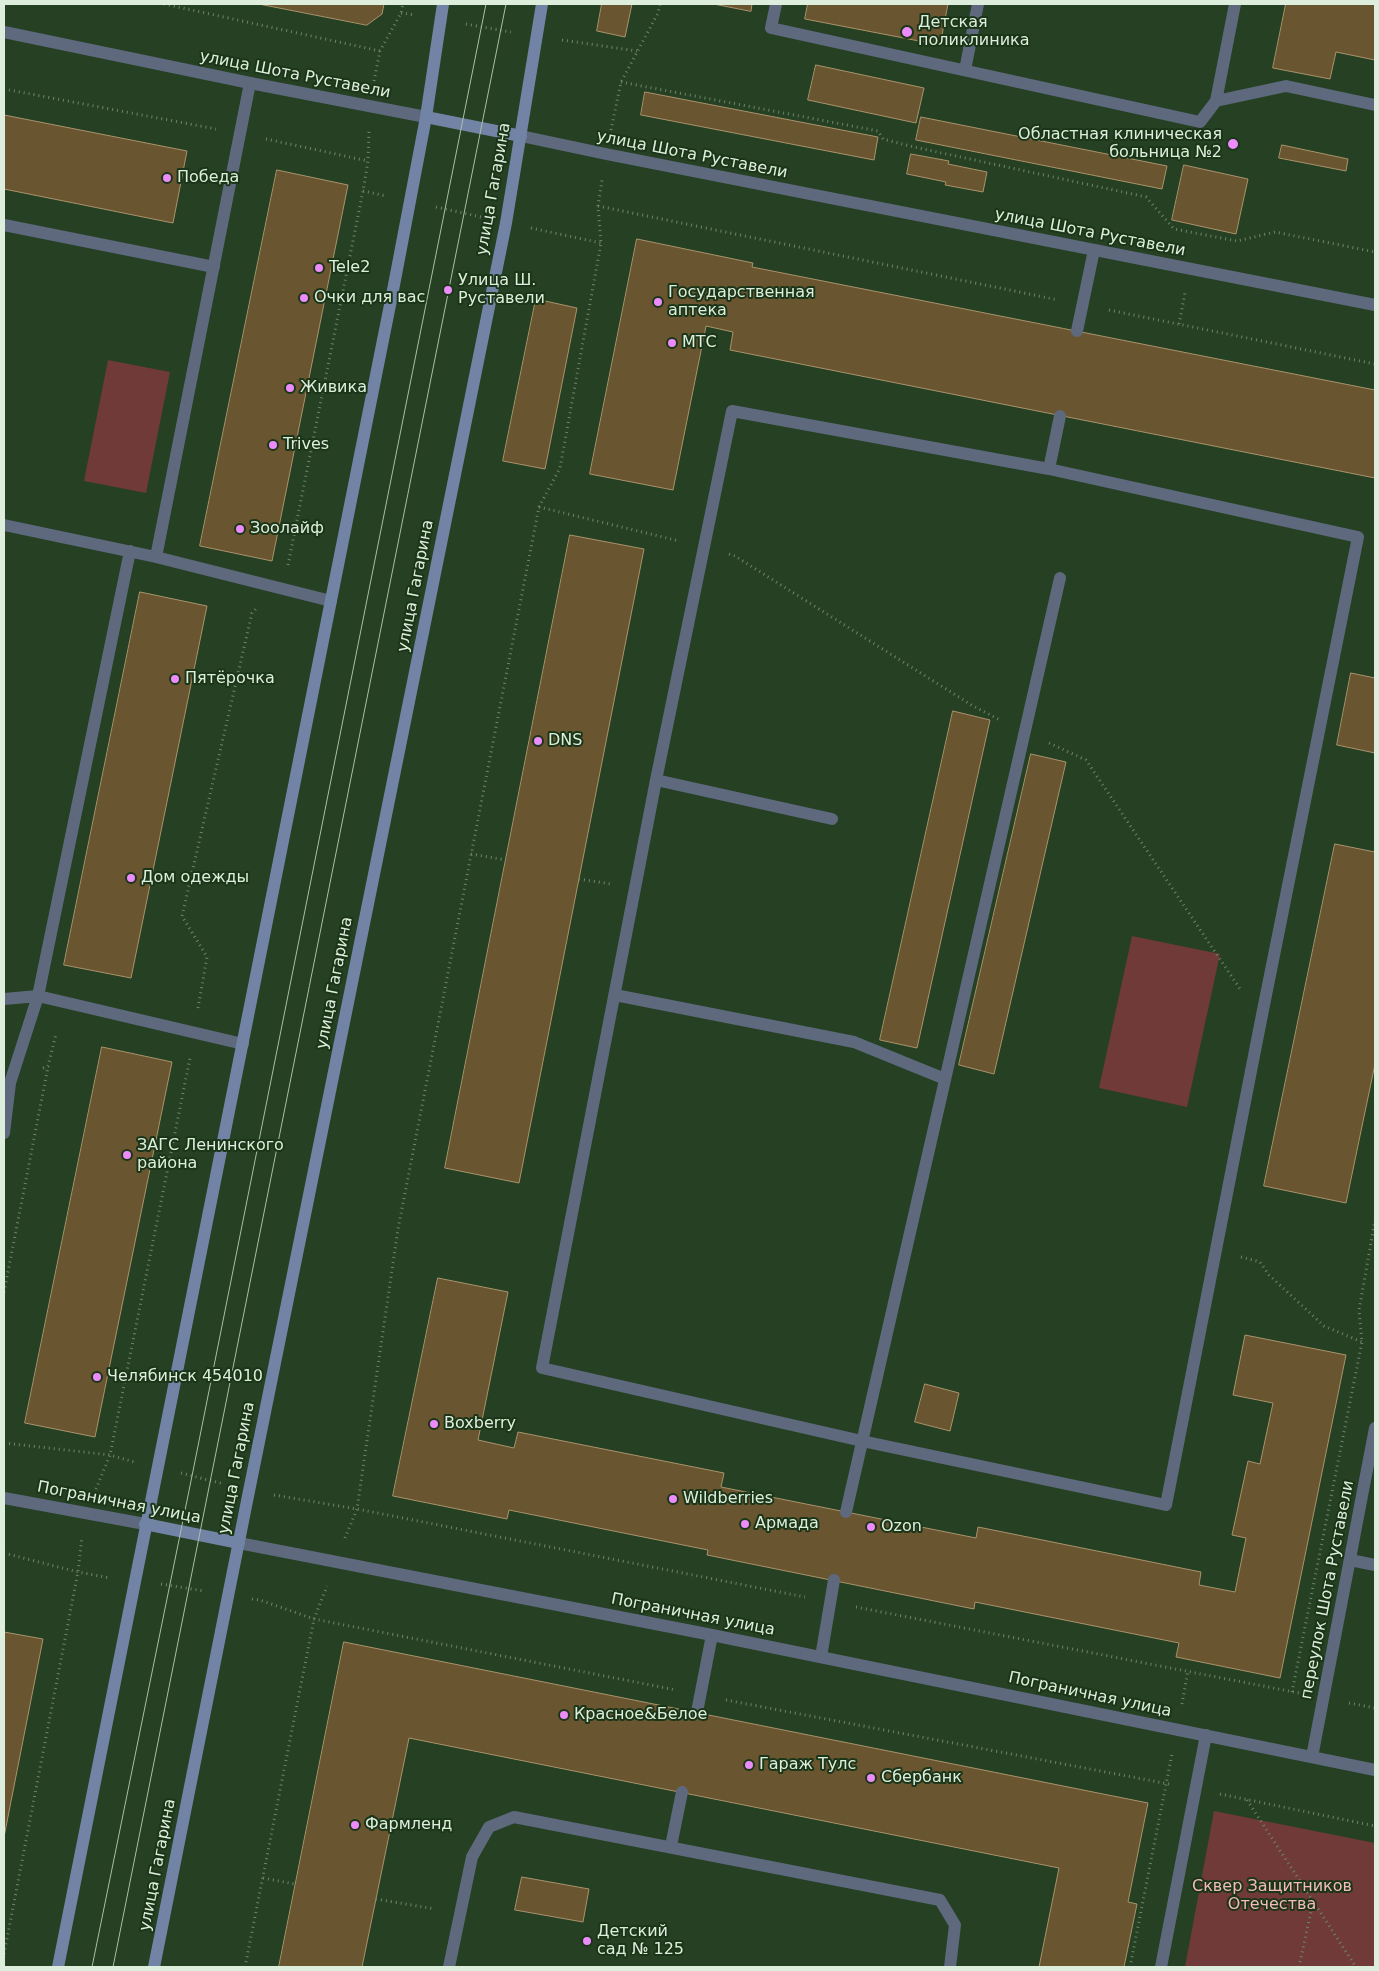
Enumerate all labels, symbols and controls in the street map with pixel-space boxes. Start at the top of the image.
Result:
place label: Детская поликлиника [918,13,1029,51]
marker: Детская поликлиника [900,25,914,39]
street label: улица Шота Руставели [198,47,392,103]
street label: улица Гагарина [473,121,515,257]
place label: Областная клиническая больница №2 [1018,125,1222,163]
street label: улица Шота Руставели [595,127,789,183]
marker: Областная клиническая больница №2 [1226,137,1240,151]
place label: Победа [177,168,239,188]
marker: Победа [161,172,173,184]
street label: улица Шота Руставели [993,205,1187,261]
place label: Tele2 [329,258,370,278]
marker: Tele2 [313,262,325,274]
place label: Улица Ш. Руставели [458,271,545,309]
place label: Государственная аптека [668,283,815,321]
marker: Улица Ш. Руставели [442,284,454,296]
place label: Очки для вас [314,288,425,308]
marker: Очки для вас [298,292,310,304]
marker: Государственная аптека [652,296,664,308]
place label: МТС [682,333,717,353]
marker: МТС [666,337,678,349]
place label: Живика [300,378,367,398]
marker: Живика [284,382,296,394]
place label: Trives [283,435,329,455]
marker: Trives [267,439,279,451]
street label: улица Гагарина [394,518,438,654]
place label: Зоолайф [250,519,324,539]
marker: Зоолайф [234,523,246,535]
place label: Пятёрочка [185,669,275,689]
marker: Пятёрочка [169,673,181,685]
place label: DNS [548,731,582,751]
marker: DNS [532,735,544,747]
place label: Дом одежды [141,868,249,888]
marker: Дом одежды [125,872,137,884]
street label: улица Гагарина [313,915,357,1051]
place label: ЗАГС Ленинского района [137,1136,284,1174]
marker: ЗАГС Ленинского района [121,1149,133,1161]
place label: Челябинск 454010 [107,1367,263,1387]
marker: Челябинск 454010 [91,1371,103,1383]
street label: улица Гагарина [215,1400,259,1536]
place label: Boxberry [444,1414,516,1434]
marker: Boxberry [428,1418,440,1430]
street label: Пограничная улица [36,1478,202,1528]
street label: переулок Шота Руставели [1297,1479,1359,1701]
place label: Wildberries [683,1489,773,1509]
marker: Wildberries [667,1493,679,1505]
place label: Армада [755,1514,819,1534]
place label: Ozon [881,1517,922,1537]
marker: Армада [739,1518,751,1530]
marker: Ozon [865,1521,877,1533]
street label: Пограничная улица [610,1590,776,1640]
street label: Пограничная улица [1007,1668,1173,1722]
place label: Красное&Белое [574,1705,707,1725]
marker: Красное&Белое [558,1709,570,1721]
place label: Гараж Тулс [759,1755,856,1775]
marker: Гараж Тулс [743,1759,755,1771]
place label: Сбербанк [881,1768,962,1788]
marker: Сбербанк [865,1772,877,1784]
street label: улица Гагарина [136,1797,180,1933]
place label: Фармленд [365,1815,452,1835]
marker: Фармленд [349,1819,361,1831]
park label: Сквер Защитников Отечества [1192,1877,1352,1915]
place label: Детский сад № 125 [597,1922,684,1960]
marker: Детский сад № 125 [581,1935,593,1947]

